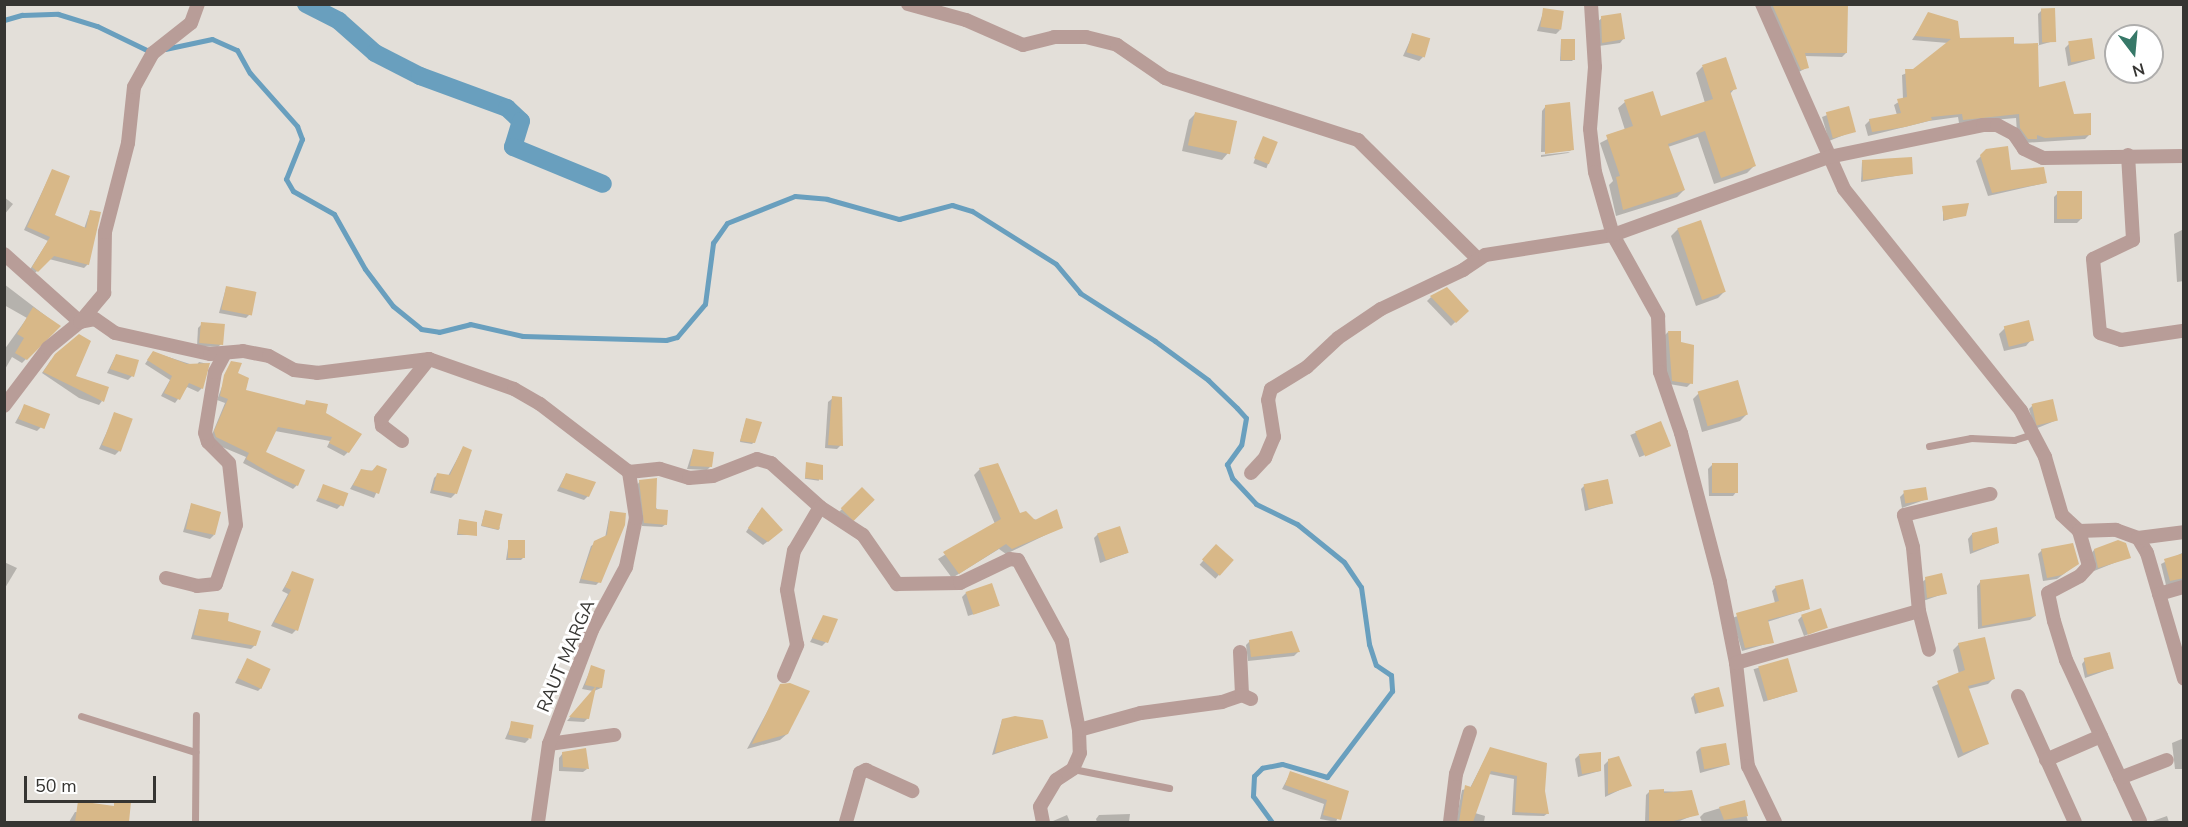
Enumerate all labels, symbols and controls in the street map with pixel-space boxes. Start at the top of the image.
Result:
north arrow [2104,24,2164,84]
text: N [2130,57,2147,82]
street label: RAUT MARGA [533,597,599,715]
scale bar [27,764,159,802]
text: 50 m [35,774,77,798]

